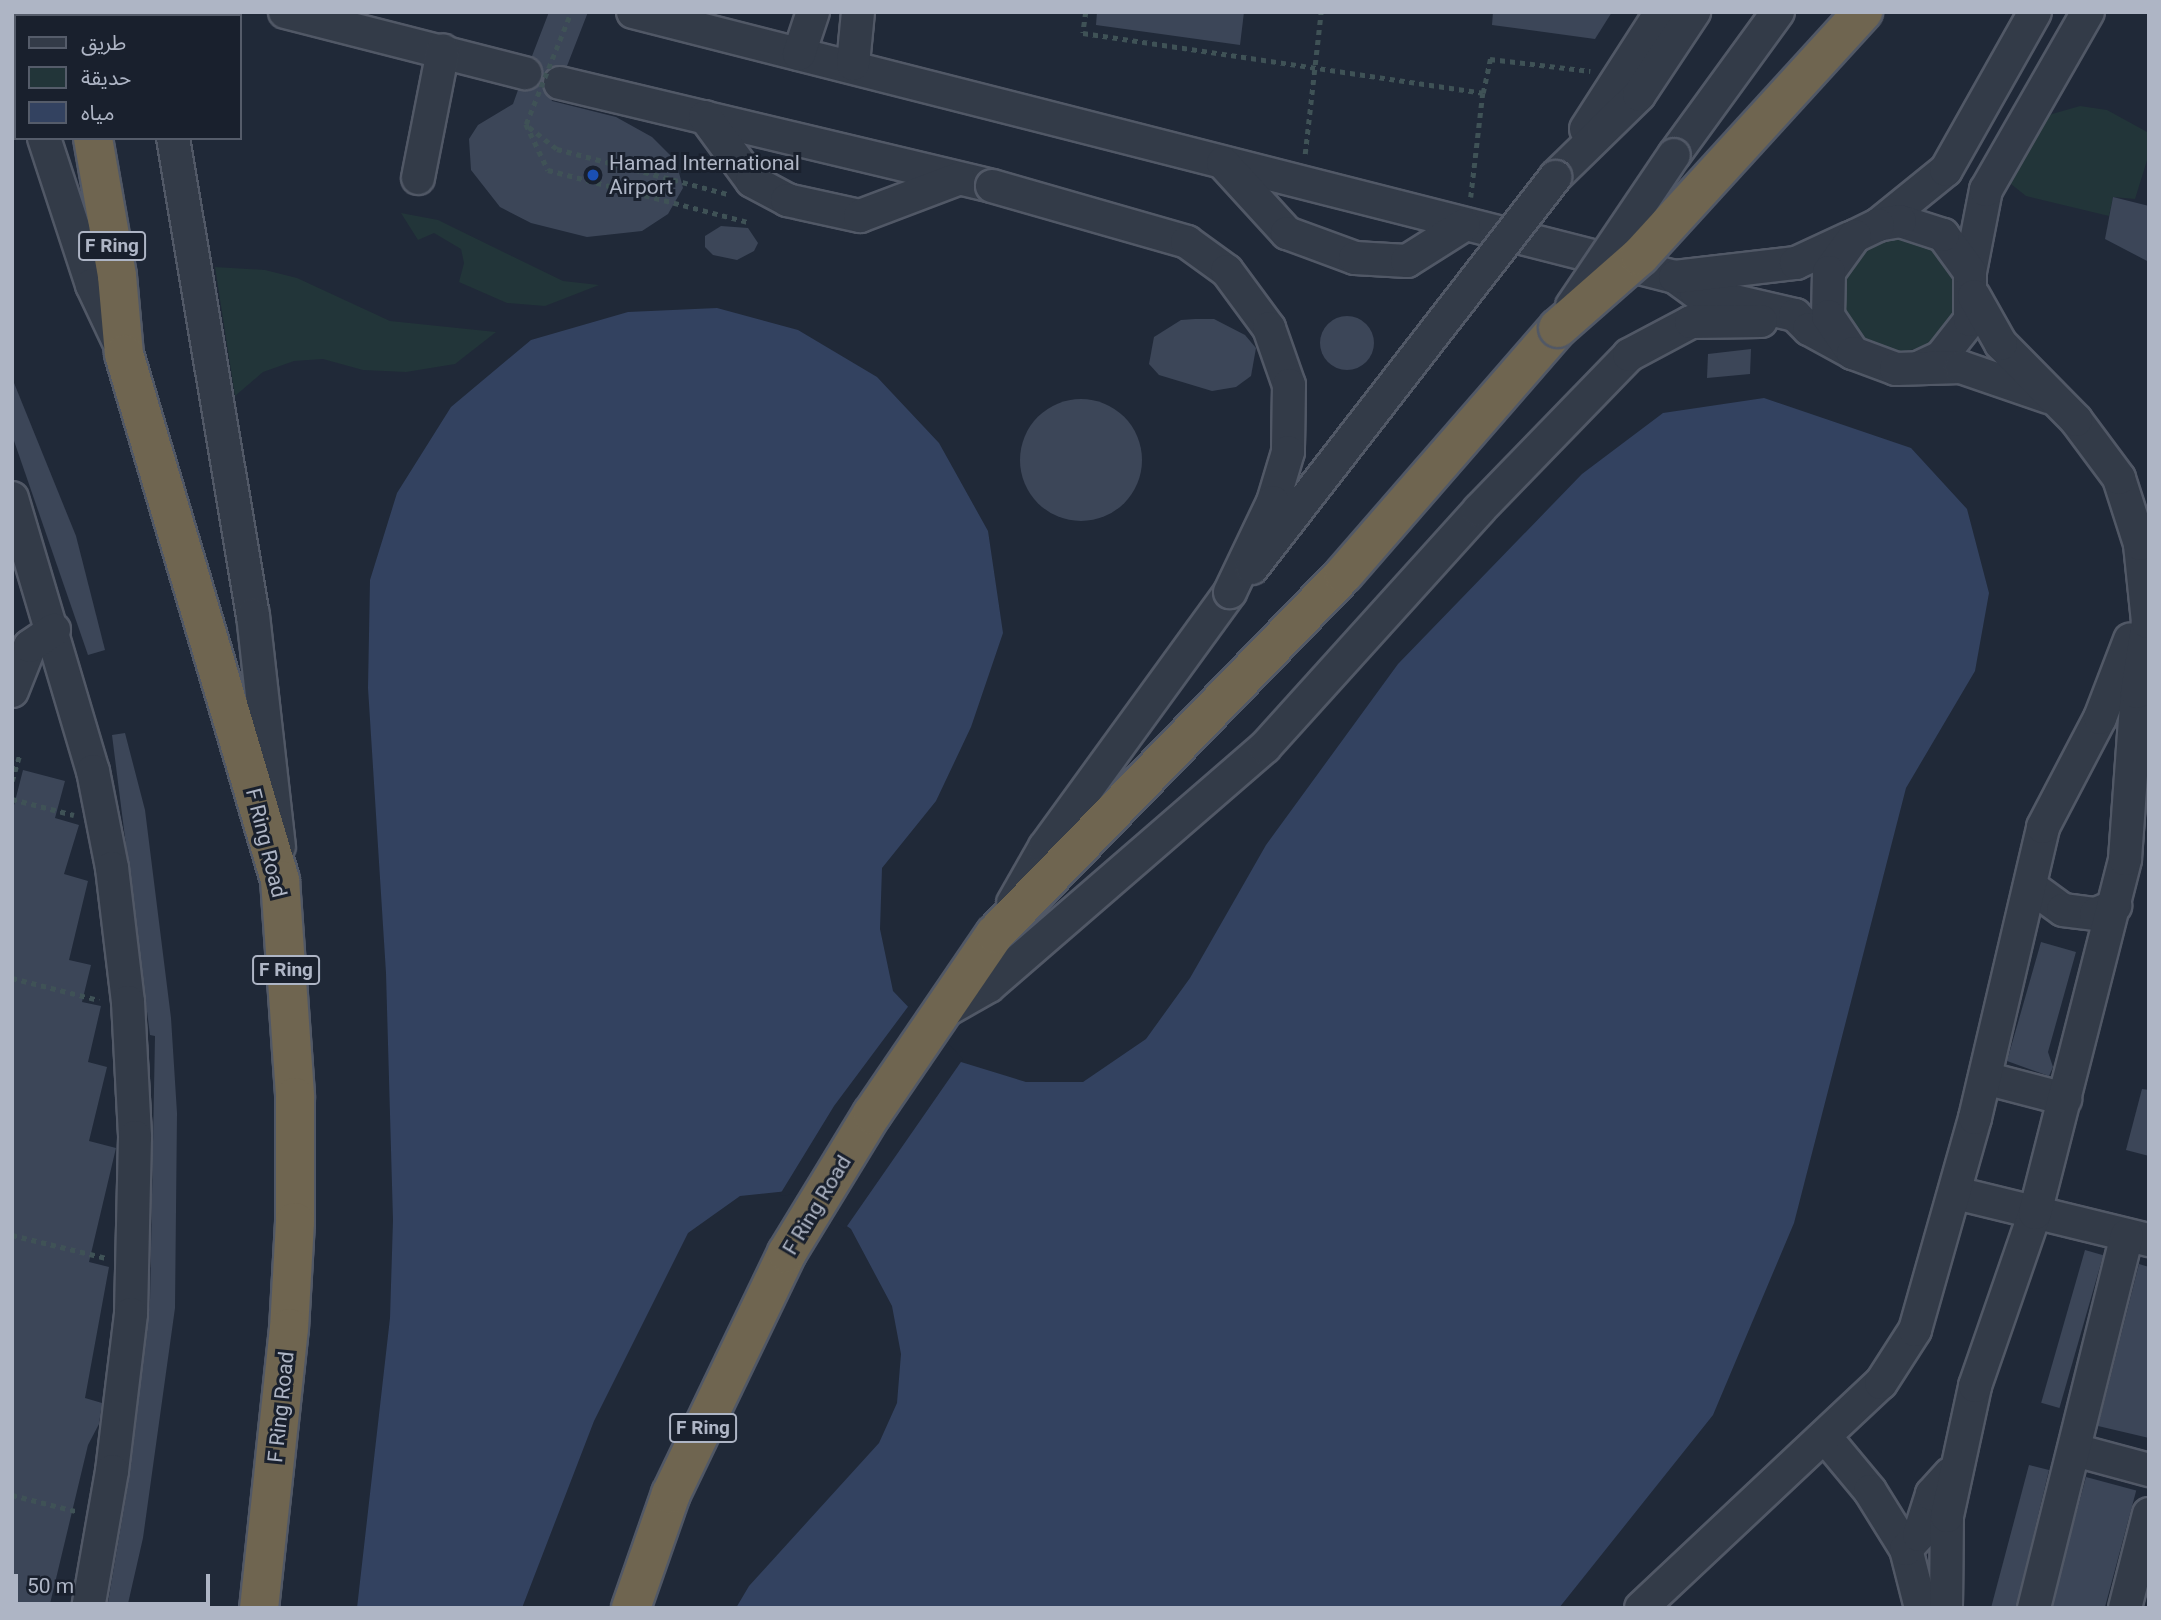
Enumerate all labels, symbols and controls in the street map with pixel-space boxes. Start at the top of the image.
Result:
legend [14,14,242,140]
text: طريق [81,31,126,55]
text: حديقة [81,66,131,90]
text: مياه [81,101,114,125]
place label: Hamad International Airport [609,150,800,200]
marker: Hamad International Airport [583,165,603,185]
road number: F Ring [77,230,147,262]
street label: F Ring Road [240,786,292,900]
road number: F Ring [251,954,321,986]
street label: F Ring Road [777,1151,857,1259]
street label: F Ring Road [263,1350,299,1464]
road number: F Ring [668,1412,738,1444]
scale bar [18,1560,214,1604]
text: 50 m [27,1574,74,1598]

